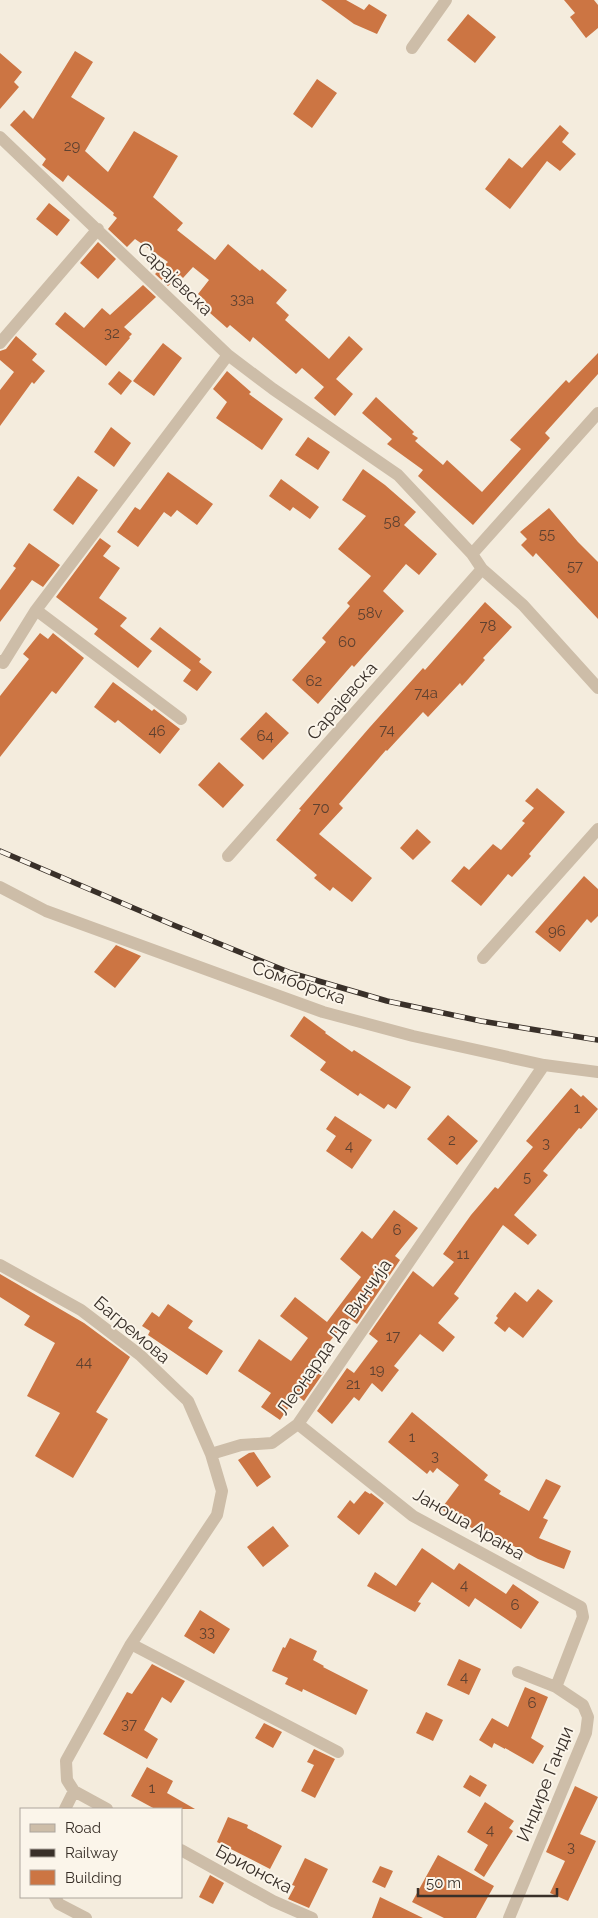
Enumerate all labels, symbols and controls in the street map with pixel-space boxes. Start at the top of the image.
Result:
house number: 29 [64,137,81,155]
street label: Сарајевска [133,238,217,320]
house number: 33a [230,290,254,308]
house number: 32 [104,324,120,342]
house number: 58 [383,513,401,531]
house number: 55 [539,525,555,543]
house number: 57 [567,557,583,575]
house number: 58v [357,604,383,622]
house number: 78 [480,617,497,635]
house number: 60 [338,633,356,651]
street label: Сарајевска [302,657,381,744]
house number: 62 [306,672,323,690]
house number: 74a [414,684,438,702]
house number: 74 [379,721,395,739]
house number: 46 [148,722,166,740]
house number: 64 [256,727,274,745]
house number: 70 [312,799,330,817]
house number: 96 [548,922,566,940]
street label: Сомборска [250,957,349,1008]
house number: 1 [574,1099,581,1117]
house number: 2 [448,1131,456,1149]
house number: 3 [542,1134,550,1152]
house number: 4 [345,1137,353,1155]
house number: 5 [523,1168,531,1186]
house number: 6 [392,1221,402,1239]
house number: 11 [457,1245,470,1263]
street label: Леонарда Да Винчија [272,1255,395,1419]
street label: Багремова [90,1292,175,1368]
house number: 17 [386,1327,400,1345]
house number: 44 [76,1353,92,1371]
house number: 19 [369,1361,385,1379]
house number: 21 [346,1375,361,1393]
house number: 1 [409,1428,416,1446]
house number: 3 [431,1447,439,1465]
street label: Јаноша Арања [410,1483,529,1564]
house number: 4 [460,1576,468,1594]
house number: 6 [510,1596,520,1614]
house number: 33 [199,1623,215,1641]
house number: 4 [460,1668,468,1686]
house number: 6 [527,1694,537,1712]
house number: 37 [121,1715,137,1733]
street label: Индире Ганди [512,1723,577,1844]
house number: 1 [149,1779,156,1797]
legend [20,1808,182,1898]
text: Road [65,1819,101,1837]
house number: 4 [486,1821,494,1839]
house number: 3 [567,1838,575,1856]
street label: Брионска [212,1840,296,1897]
text: Railway [65,1844,118,1862]
scale bar [418,1866,557,1898]
text: Building [65,1869,122,1887]
text: 50 m [426,1874,461,1892]

